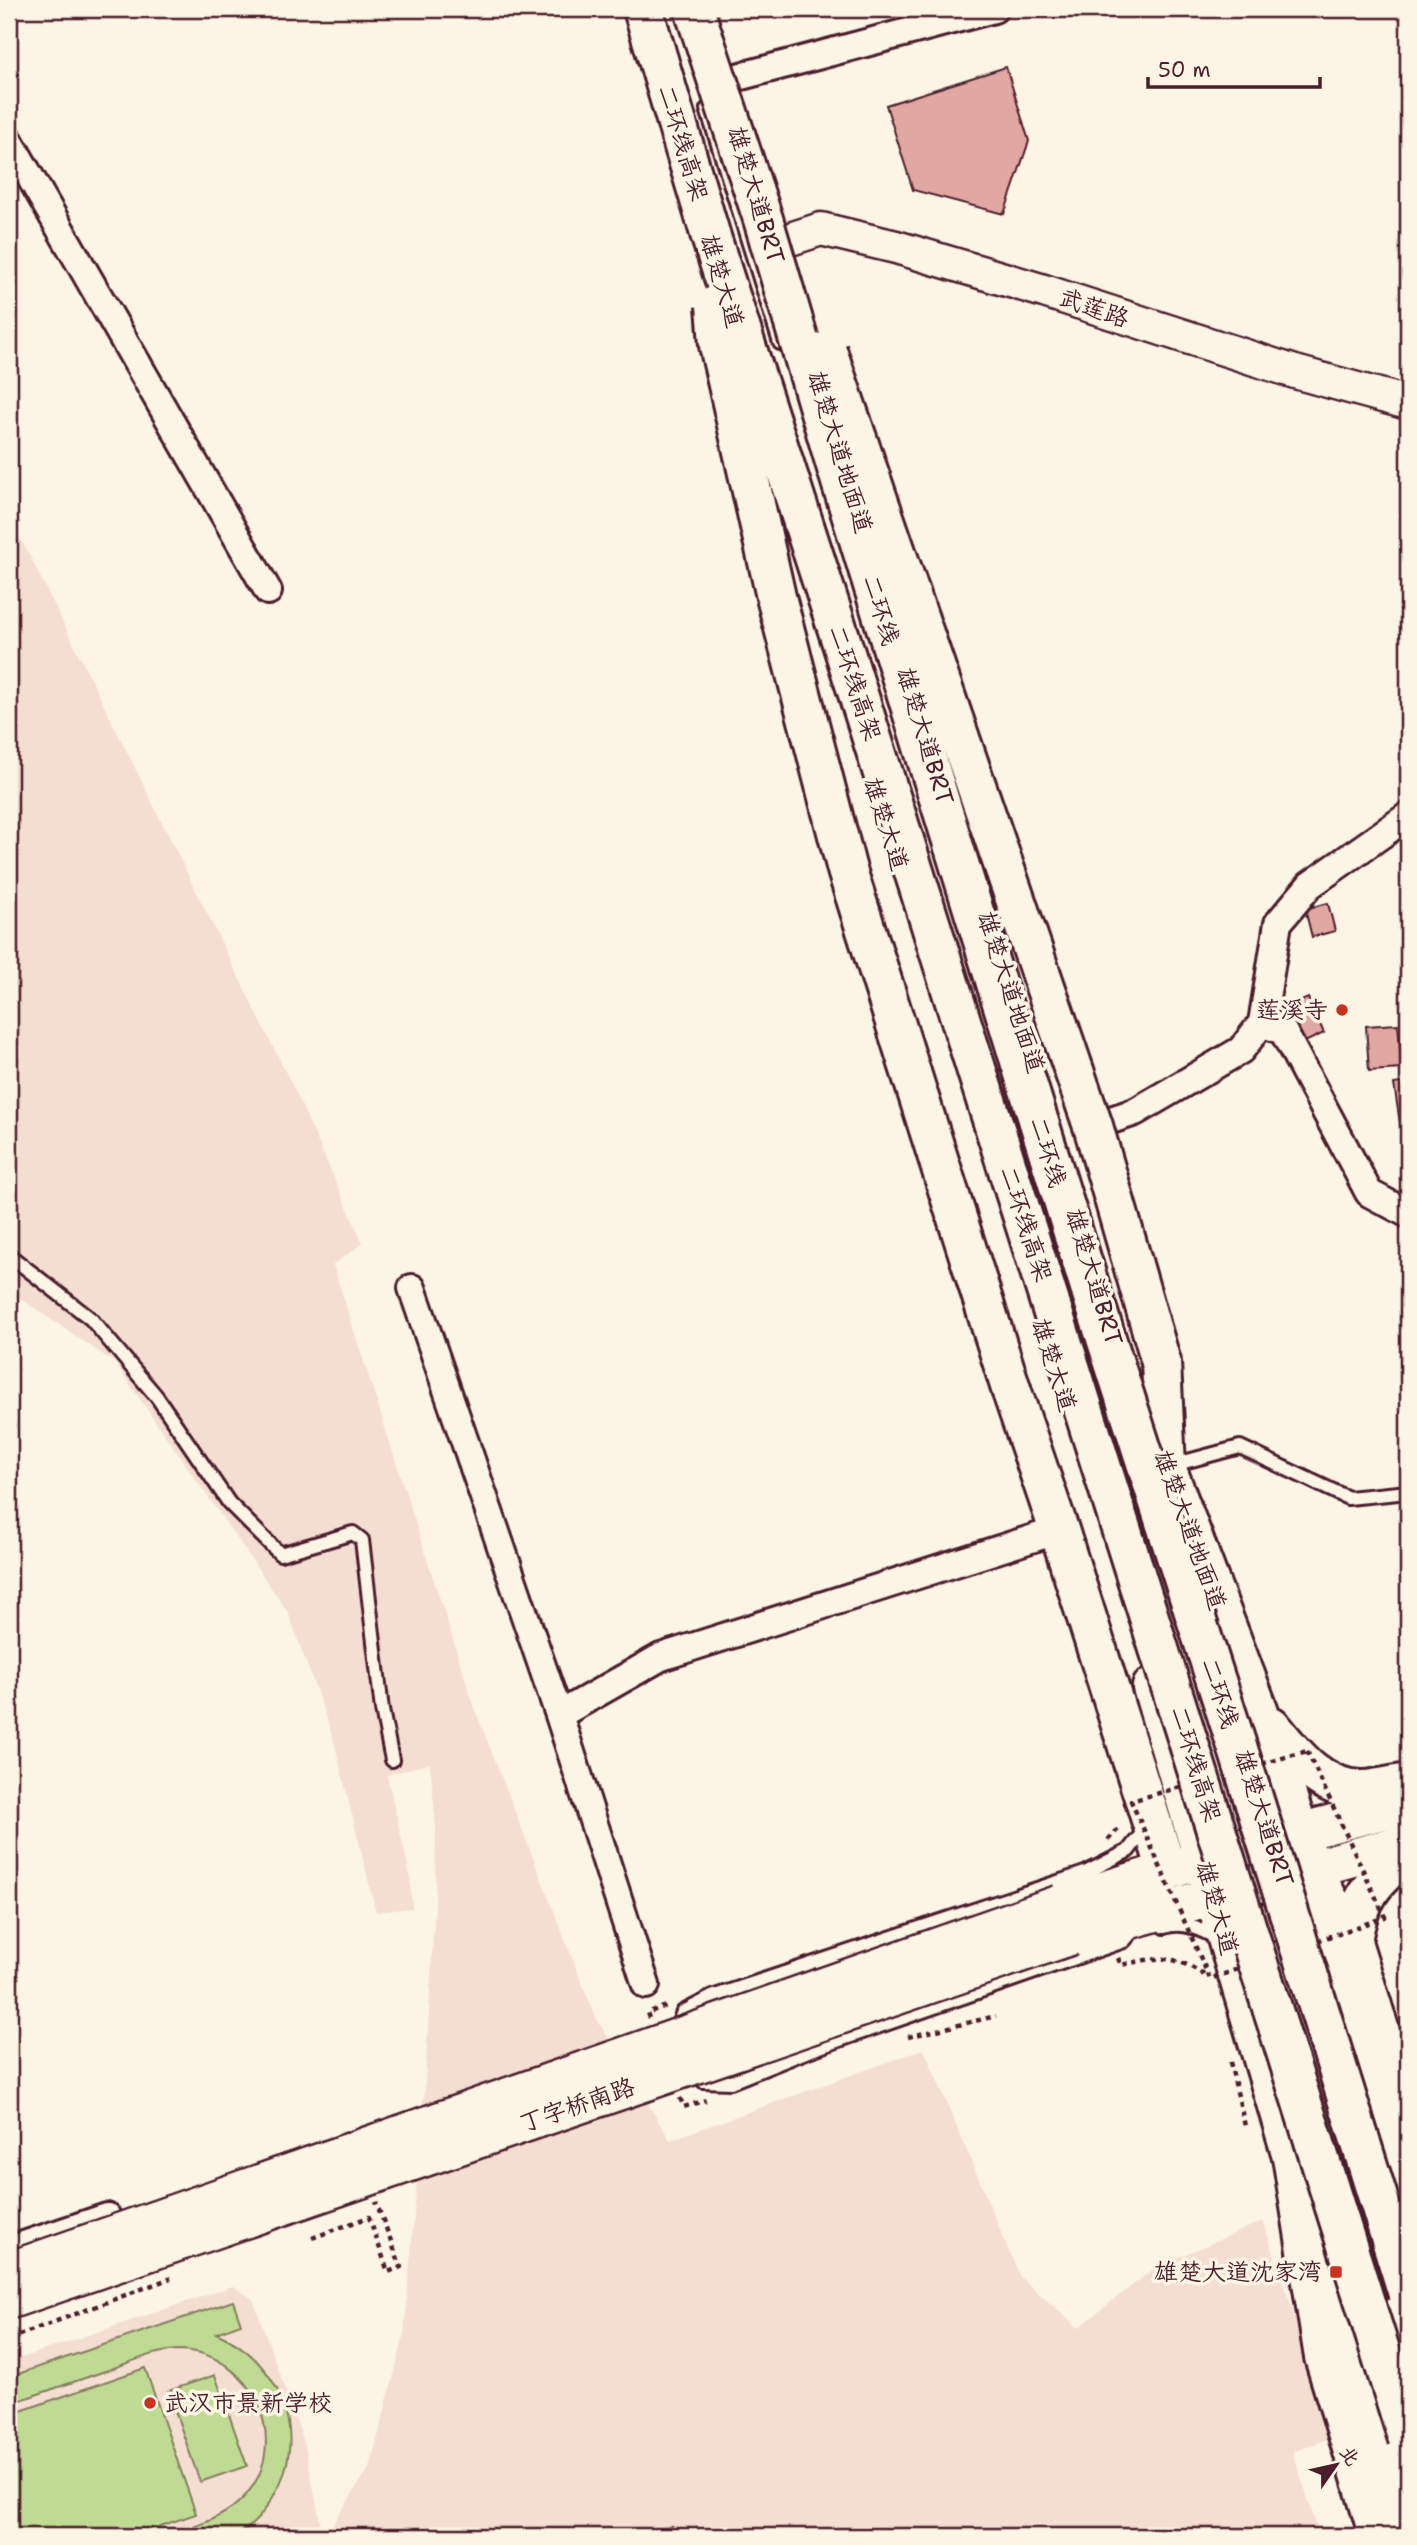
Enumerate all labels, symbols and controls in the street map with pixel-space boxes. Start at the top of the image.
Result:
scale bar [1148,46,1319,90]
text: 50 m [1158,56,1211,84]
street label: 二环线高架 [650,81,716,205]
street label: 雄楚大道BRT [720,123,792,268]
street label: 雄楚大道 [693,230,751,332]
street label: 武莲路 [1055,281,1133,335]
street label: 雄楚大道地面道 [800,367,880,537]
street label: 二环线 [855,571,907,649]
street label: 二环线高架 [821,621,889,745]
street label: 雄楚大道BRT [889,664,961,809]
street label: 雄楚大道 [856,773,916,875]
street label: 雄楚大道地面道 [970,907,1052,1077]
place label: 莲溪寺 [1256,994,1328,1026]
marker: 莲溪寺 [1334,1002,1350,1018]
street label: 二环线 [1022,1113,1074,1191]
street label: 二环线高架 [992,1162,1060,1286]
street label: 雄楚大道BRT [1058,1205,1130,1350]
street label: 雄楚大道 [1024,1314,1084,1416]
street label: 雄楚大道地面道 [1146,1446,1234,1614]
street label: 二环线 [1194,1654,1246,1732]
street label: 二环线高架 [1163,1702,1229,1826]
street label: 雄楚大道BRT [1227,1746,1301,1890]
street label: 雄楚大道 [1188,1857,1246,1959]
street label: 丁字桥南路 [515,2070,639,2140]
place label: 雄楚大道沈家湾 [1154,2256,1322,2288]
marker: 雄楚大道沈家湾 [1328,2264,1344,2280]
place label: 武汉市景新学校 [164,2387,332,2419]
marker: 武汉市景新学校 [142,2395,158,2411]
north arrow [1302,2430,1372,2500]
text: 北 [1334,2441,1365,2471]

